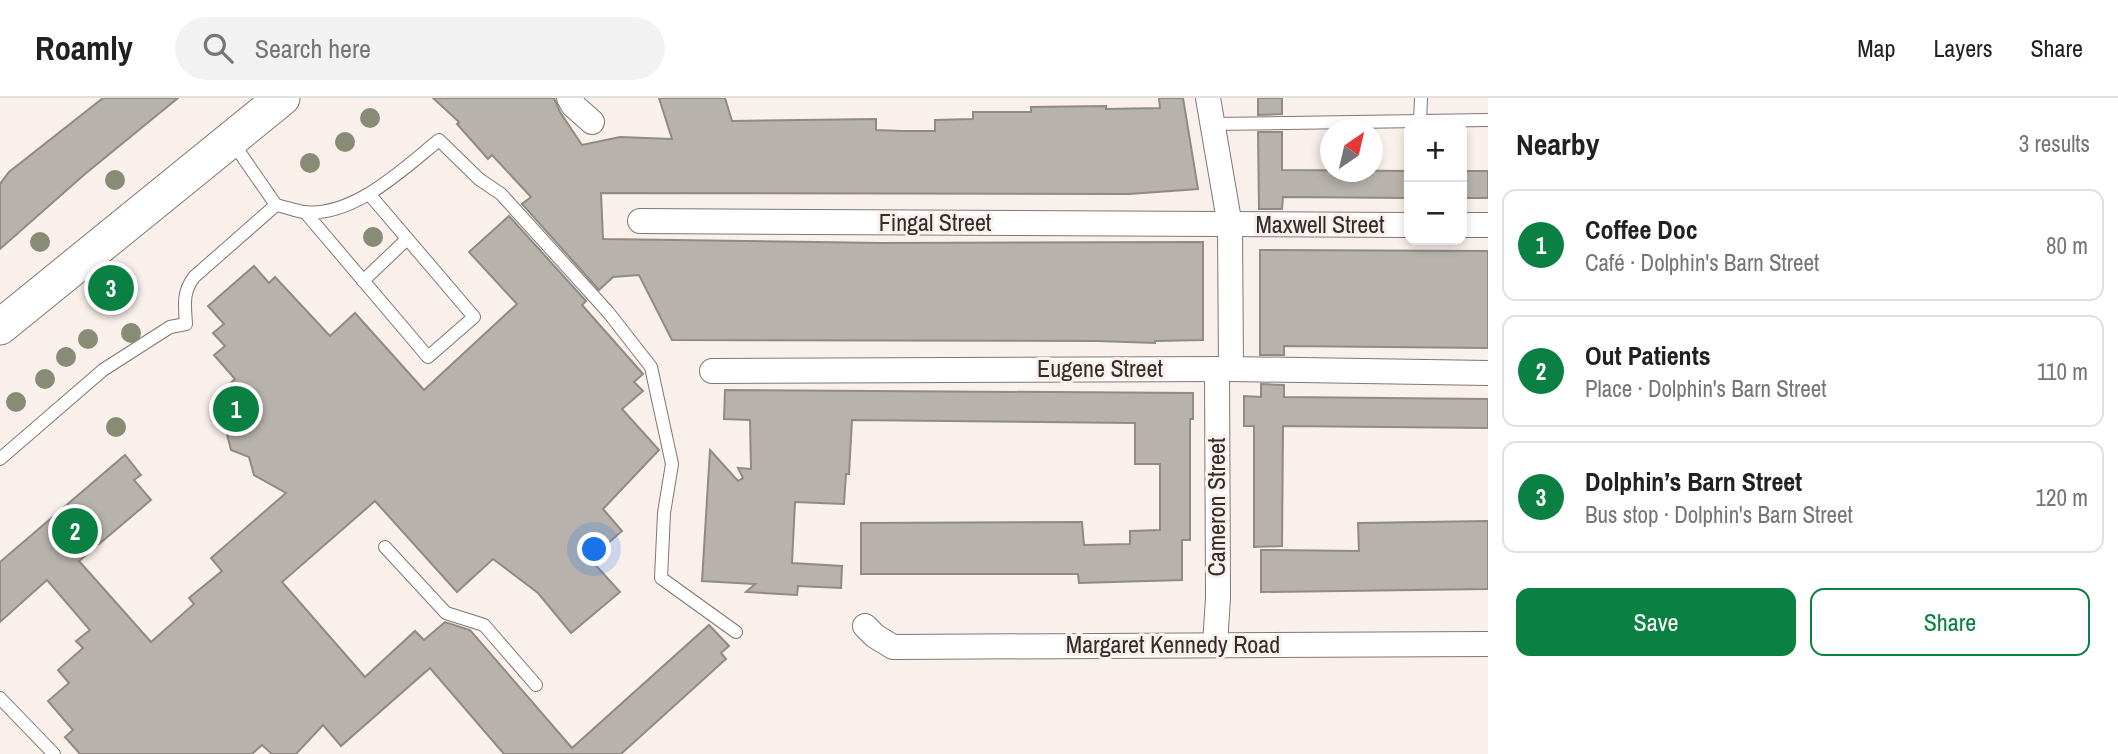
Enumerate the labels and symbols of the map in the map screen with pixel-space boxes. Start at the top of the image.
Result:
north arrow [1320,119,1383,182]
street label: Fingal Street [879,206,992,238]
street label: Maxwell Street [1255,208,1385,240]
pin: 3 [88,262,134,314]
street label: Eugene Street [1037,352,1163,384]
pin: 1 [213,383,259,435]
street label: Cameron Street [1200,437,1232,576]
pin: 2 [52,505,98,557]
your location [577,532,611,566]
street label: Margaret Kennedy Road [1066,628,1280,660]

